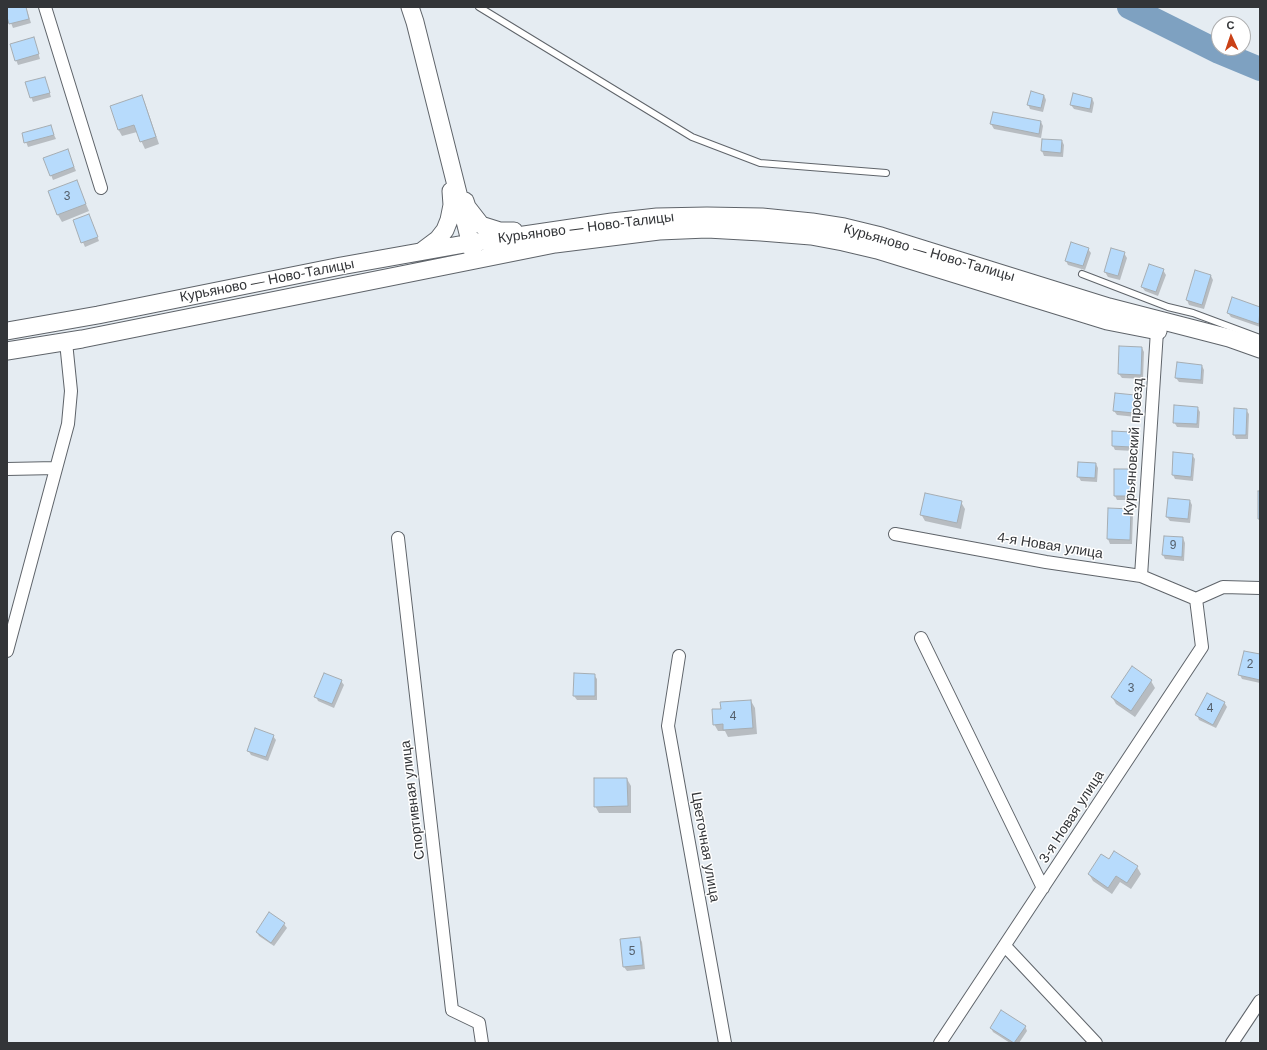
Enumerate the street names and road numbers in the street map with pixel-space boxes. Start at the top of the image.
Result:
street label: Курьяново — Ново-Талицы [497,209,675,247]
street label: Курьяново — Ново-Талицы [841,220,1017,286]
street label: Курьяново — Ново-Талицы [178,256,356,306]
street label: Курьяновский проезд [1121,378,1147,516]
street label: 4-я Новая улица [996,529,1104,563]
street label: Спортивная улица [397,739,429,861]
street label: 3-я Новая улица [1036,768,1108,866]
street label: Цветочная улица [687,791,723,903]

